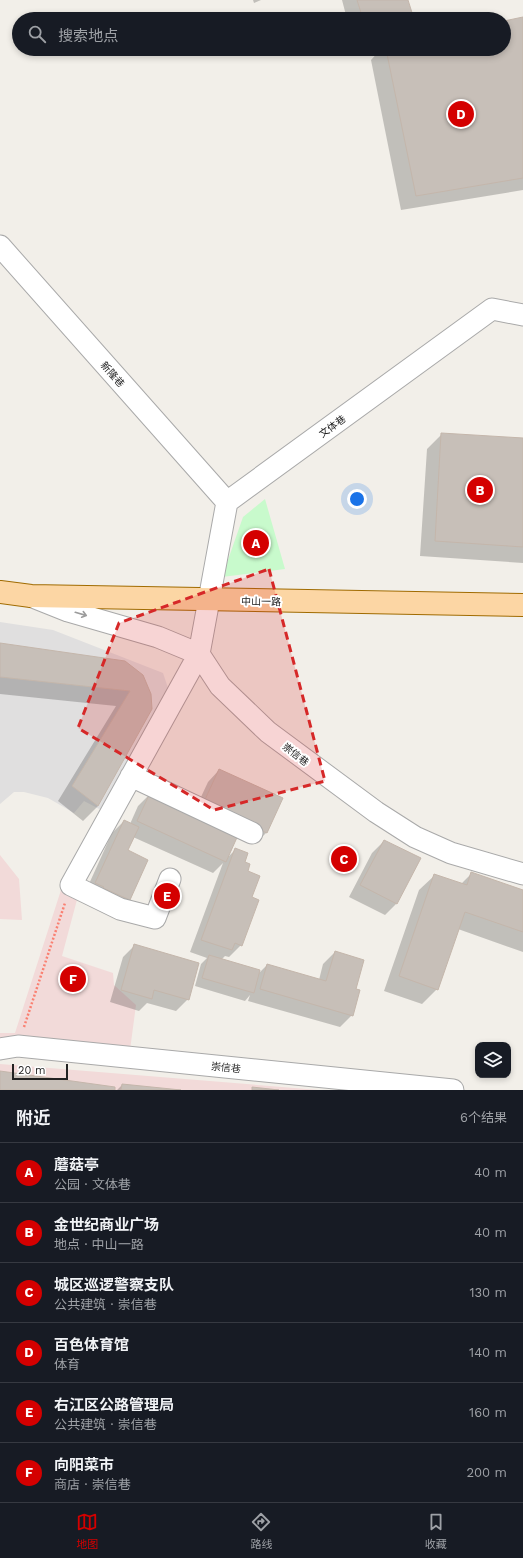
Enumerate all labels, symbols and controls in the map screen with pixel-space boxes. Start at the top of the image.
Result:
search box [12,12,511,56]
icon: search [26,23,48,45]
text: 搜索地点 [58,27,118,45]
pin: D [448,99,474,129]
street label: 新隆巷 [99,360,127,389]
street label: 文体巷 [317,413,348,440]
pin: B [467,475,493,505]
your location [347,489,367,509]
pin: A [243,528,269,558]
street label: 中山一路 [241,596,281,607]
one-way arrow [74,611,87,618]
street label: 崇信巷 [280,741,311,768]
pin: C [331,844,357,874]
pin: E [154,881,180,911]
pin: F [60,964,86,994]
map controls [475,1042,511,1078]
button: layers [475,1042,511,1078]
street label: 崇信巷 [210,1060,241,1075]
scale bar [12,1062,68,1081]
text: 20 m [18,1064,46,1077]
text: 附近 [16,1108,50,1128]
text: 6个结果 [460,1110,507,1125]
text: 蘑菇亭 [54,1156,99,1174]
text: A [25,1165,33,1180]
text: 40 m [474,1165,507,1180]
text: 公园 · 文体巷 [54,1177,131,1192]
text: 金世纪商业广场 [54,1216,159,1234]
text: B [25,1225,33,1240]
text: 40 m [474,1225,507,1240]
text: 地点 · 中山一路 [54,1237,144,1252]
text: 城区巡逻警察支队 [54,1276,174,1294]
text: C [25,1285,33,1300]
text: 130 m [469,1285,507,1300]
text: 公共建筑 · 崇信巷 [54,1297,157,1312]
text: 百色体育馆 [54,1336,129,1354]
text: D [24,1345,34,1360]
text: 140 m [469,1345,507,1360]
text: 体育 [54,1357,80,1372]
text: 右江区公路管理局 [54,1396,174,1414]
text: E [25,1405,33,1420]
text: 160 m [469,1405,507,1420]
text: 公共建筑 · 崇信巷 [54,1417,157,1432]
text: 向阳菜市 [54,1456,114,1474]
text: F [25,1465,33,1480]
text: 200 m [466,1465,507,1480]
text: 商店 · 崇信巷 [54,1477,131,1492]
tab: 地图 [76,1511,98,1551]
tab: 路线 [250,1511,272,1551]
tab: 收藏 [425,1511,447,1551]

